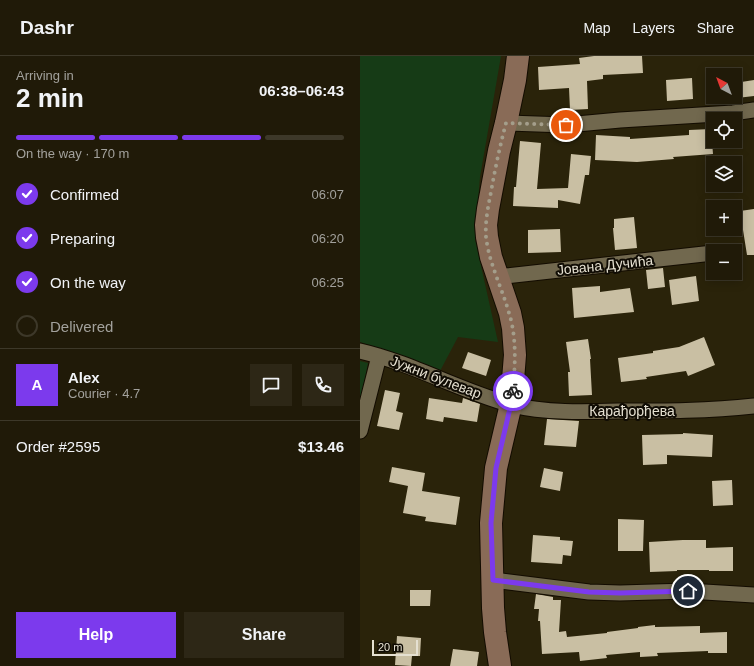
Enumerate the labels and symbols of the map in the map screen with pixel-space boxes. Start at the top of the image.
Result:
north arrow [706,68,742,104]
pin [549,108,583,142]
street label: Јована Дучића [556,252,654,278]
street label: Јужни булевар [388,352,484,402]
courier [493,371,533,411]
street label: Карађорђева [589,403,675,419]
pin [671,574,705,608]
scale bar [372,638,418,657]

